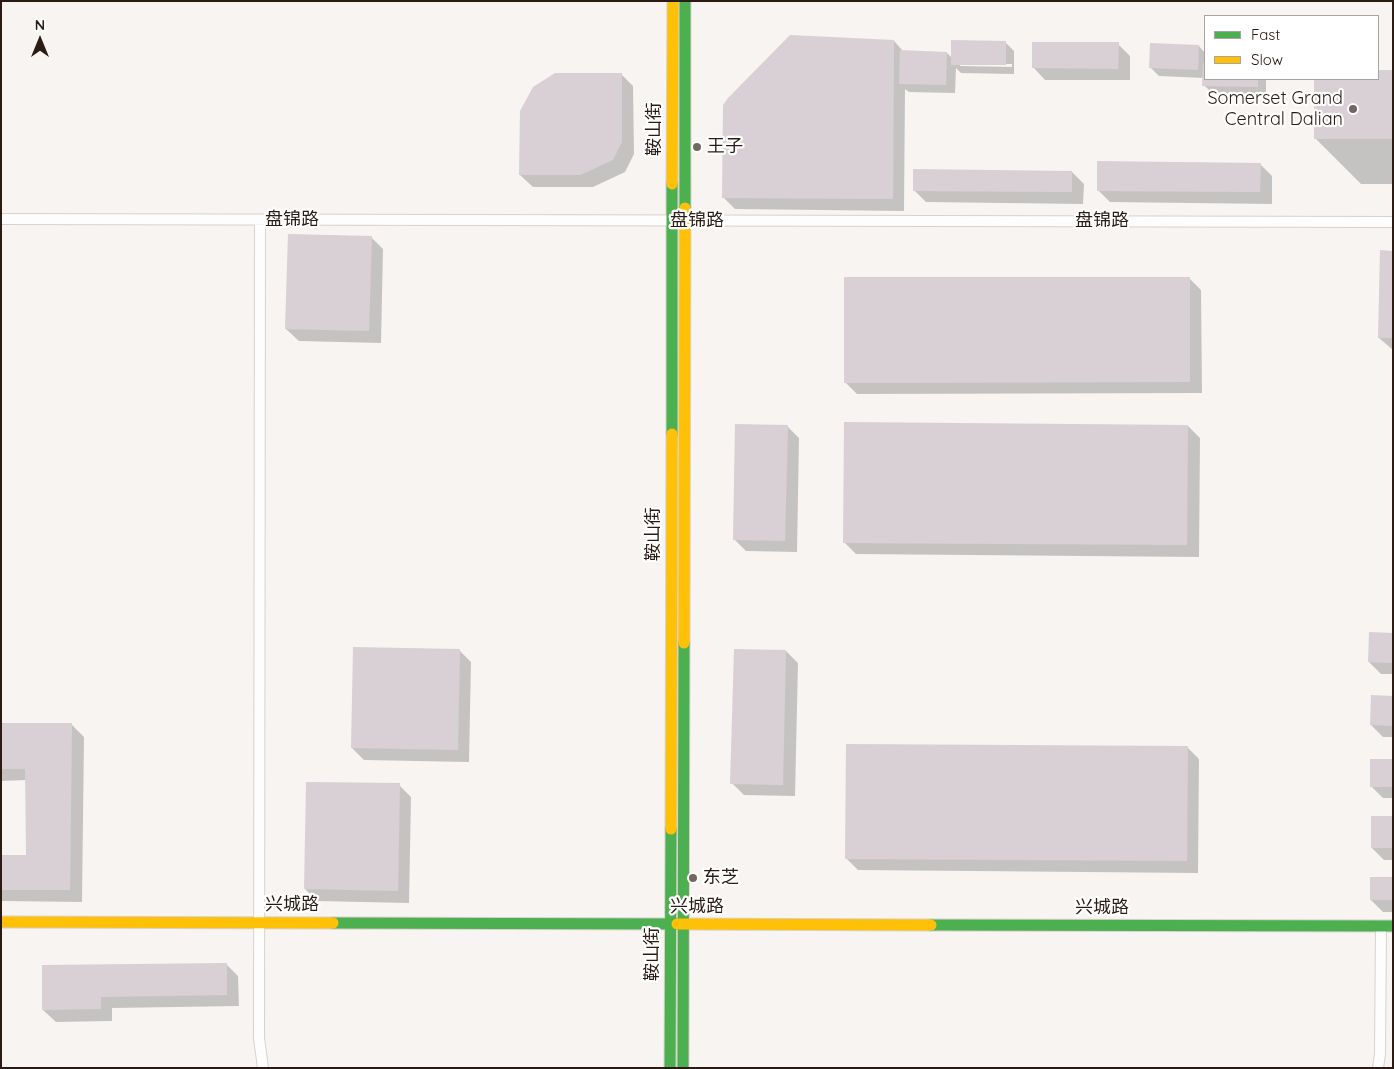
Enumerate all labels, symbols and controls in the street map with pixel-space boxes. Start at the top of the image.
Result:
north arrow [15,15,65,65]
legend [1204,15,1379,80]
text: N [35,16,45,34]
text: Fast [1251,25,1280,44]
text: Slow [1251,50,1283,69]
place label: Somerset Grand Central Dalian [1207,88,1343,130]
street label: 鞍山街 [644,102,666,156]
marker: Somerset Grand Central Dalian [1347,103,1359,115]
place label: 王子 [707,136,743,158]
marker: 王子 [691,141,703,153]
street label: 盘锦路 [265,209,319,231]
street label: 盘锦路 [670,210,724,232]
street label: 盘锦路 [1075,210,1129,232]
street label: 鞍山街 [643,507,665,561]
place label: 东芝 [703,867,739,889]
marker: 东芝 [687,872,699,884]
street label: 兴城路 [265,894,319,916]
street label: 兴城路 [670,896,724,918]
street label: 兴城路 [1075,897,1129,919]
street label: 鞍山街 [642,927,664,981]

